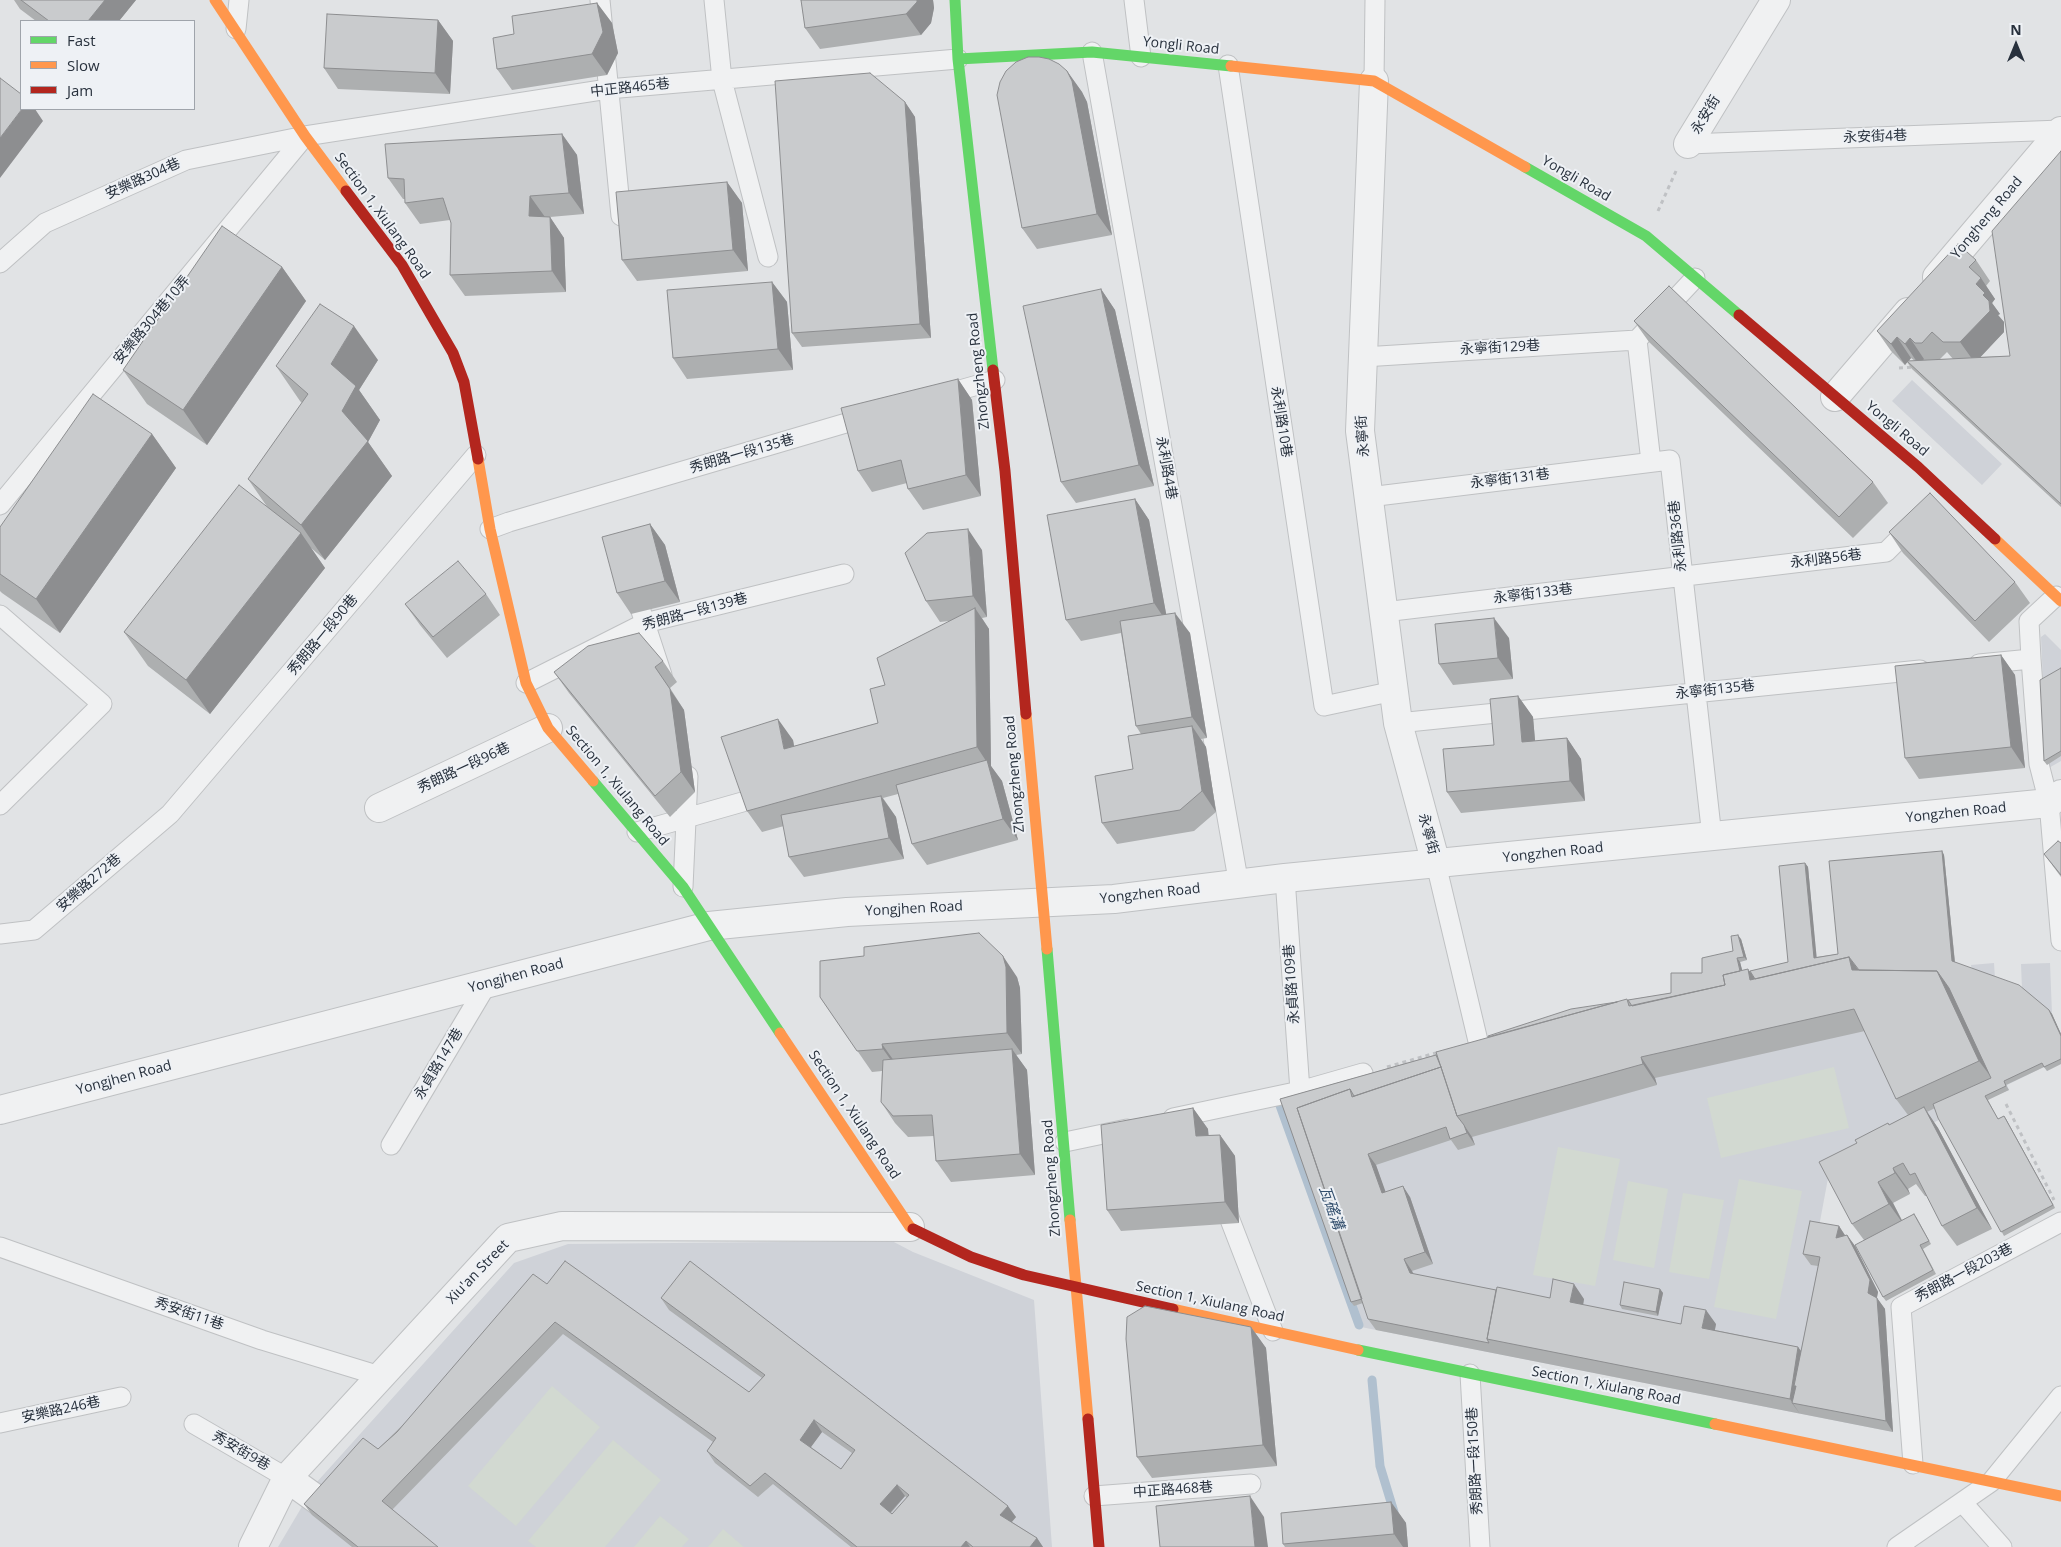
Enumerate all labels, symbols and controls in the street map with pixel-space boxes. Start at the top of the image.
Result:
legend [20,20,195,110]
north arrow [1991,20,2041,70]
text: N [2010,20,2022,39]
text: Fast [67,30,96,50]
street label: Yongli Road [1142,34,1220,58]
text: Slow [67,55,100,75]
street label: 中正路465巷 [589,75,671,101]
text: Jam [67,80,93,100]
street label: 永安街 [1688,93,1724,137]
street label: 永安街4巷 [1843,127,1907,147]
street label: Section 1, Xiulang Road [331,150,433,282]
street label: Yongli Road [1539,153,1613,205]
street label: 安樂路304巷 [103,155,183,203]
street label: Yongheng Road [1948,173,2026,263]
street label: 安樂路304巷10弄 [110,272,194,368]
street label: Zhongzheng Road [965,312,993,430]
street label: 永寧街129巷 [1460,338,1540,358]
street label: 永利路10巷 [1267,385,1295,459]
street label: Yongli Road [1862,398,1932,460]
street label: 永寧街 [1353,414,1373,458]
street label: 秀朗路一段135巷 [688,431,796,477]
street label: 永利路4巷 [1152,435,1180,501]
street label: 永寧街131巷 [1469,466,1551,492]
street label: 永利路36巷 [1666,499,1690,573]
street label: 永利路56巷 [1789,546,1863,572]
street label: 永寧街133巷 [1492,581,1574,607]
street label: 秀朗路一段139巷 [641,590,749,634]
street label: 秀朗路一段90巷 [284,591,362,679]
street label: 永寧街135巷 [1674,677,1756,703]
street label: Zhongzheng Road [1002,715,1028,833]
street label: Section 1, Xiulang Road [562,723,672,849]
street label: 秀朗路一段96巷 [415,739,513,797]
street label: Yongzhen Road [1905,799,2007,827]
street label: 永寧街 [1414,812,1442,856]
street label: Yongzhen Road [1502,839,1604,867]
street label: 安樂路272巷 [53,850,125,916]
street label: Yongzhen Road [1099,880,1201,908]
street label: Yongjhen Road [865,898,963,920]
street label: 永貞路109巷 [1281,944,1303,1024]
street label: Yongjhen Road [466,955,566,997]
street label: 永貞路147巷 [411,1025,467,1103]
street label: Section 1, Xiulang Road [805,1048,903,1182]
street label: Yongjhen Road [74,1057,174,1099]
street label: Zhongzheng Road [1040,1119,1064,1237]
water label: 瓦磘溝 [1315,1184,1347,1232]
street label: Xiu'an Street [443,1237,513,1307]
street label: 秀朗路一段203巷 [1912,1240,2016,1306]
street label: Section 1, Xiulang Road [1134,1278,1286,1326]
street label: 秀安街11巷 [152,1294,226,1334]
street label: Section 1, Xiulang Road [1530,1363,1682,1409]
street label: 安樂路246巷 [20,1393,102,1427]
street label: 秀朗路一段150巷 [1464,1407,1486,1515]
street label: 秀安街9巷 [209,1428,273,1474]
street label: 中正路468巷 [1133,1479,1213,1501]

